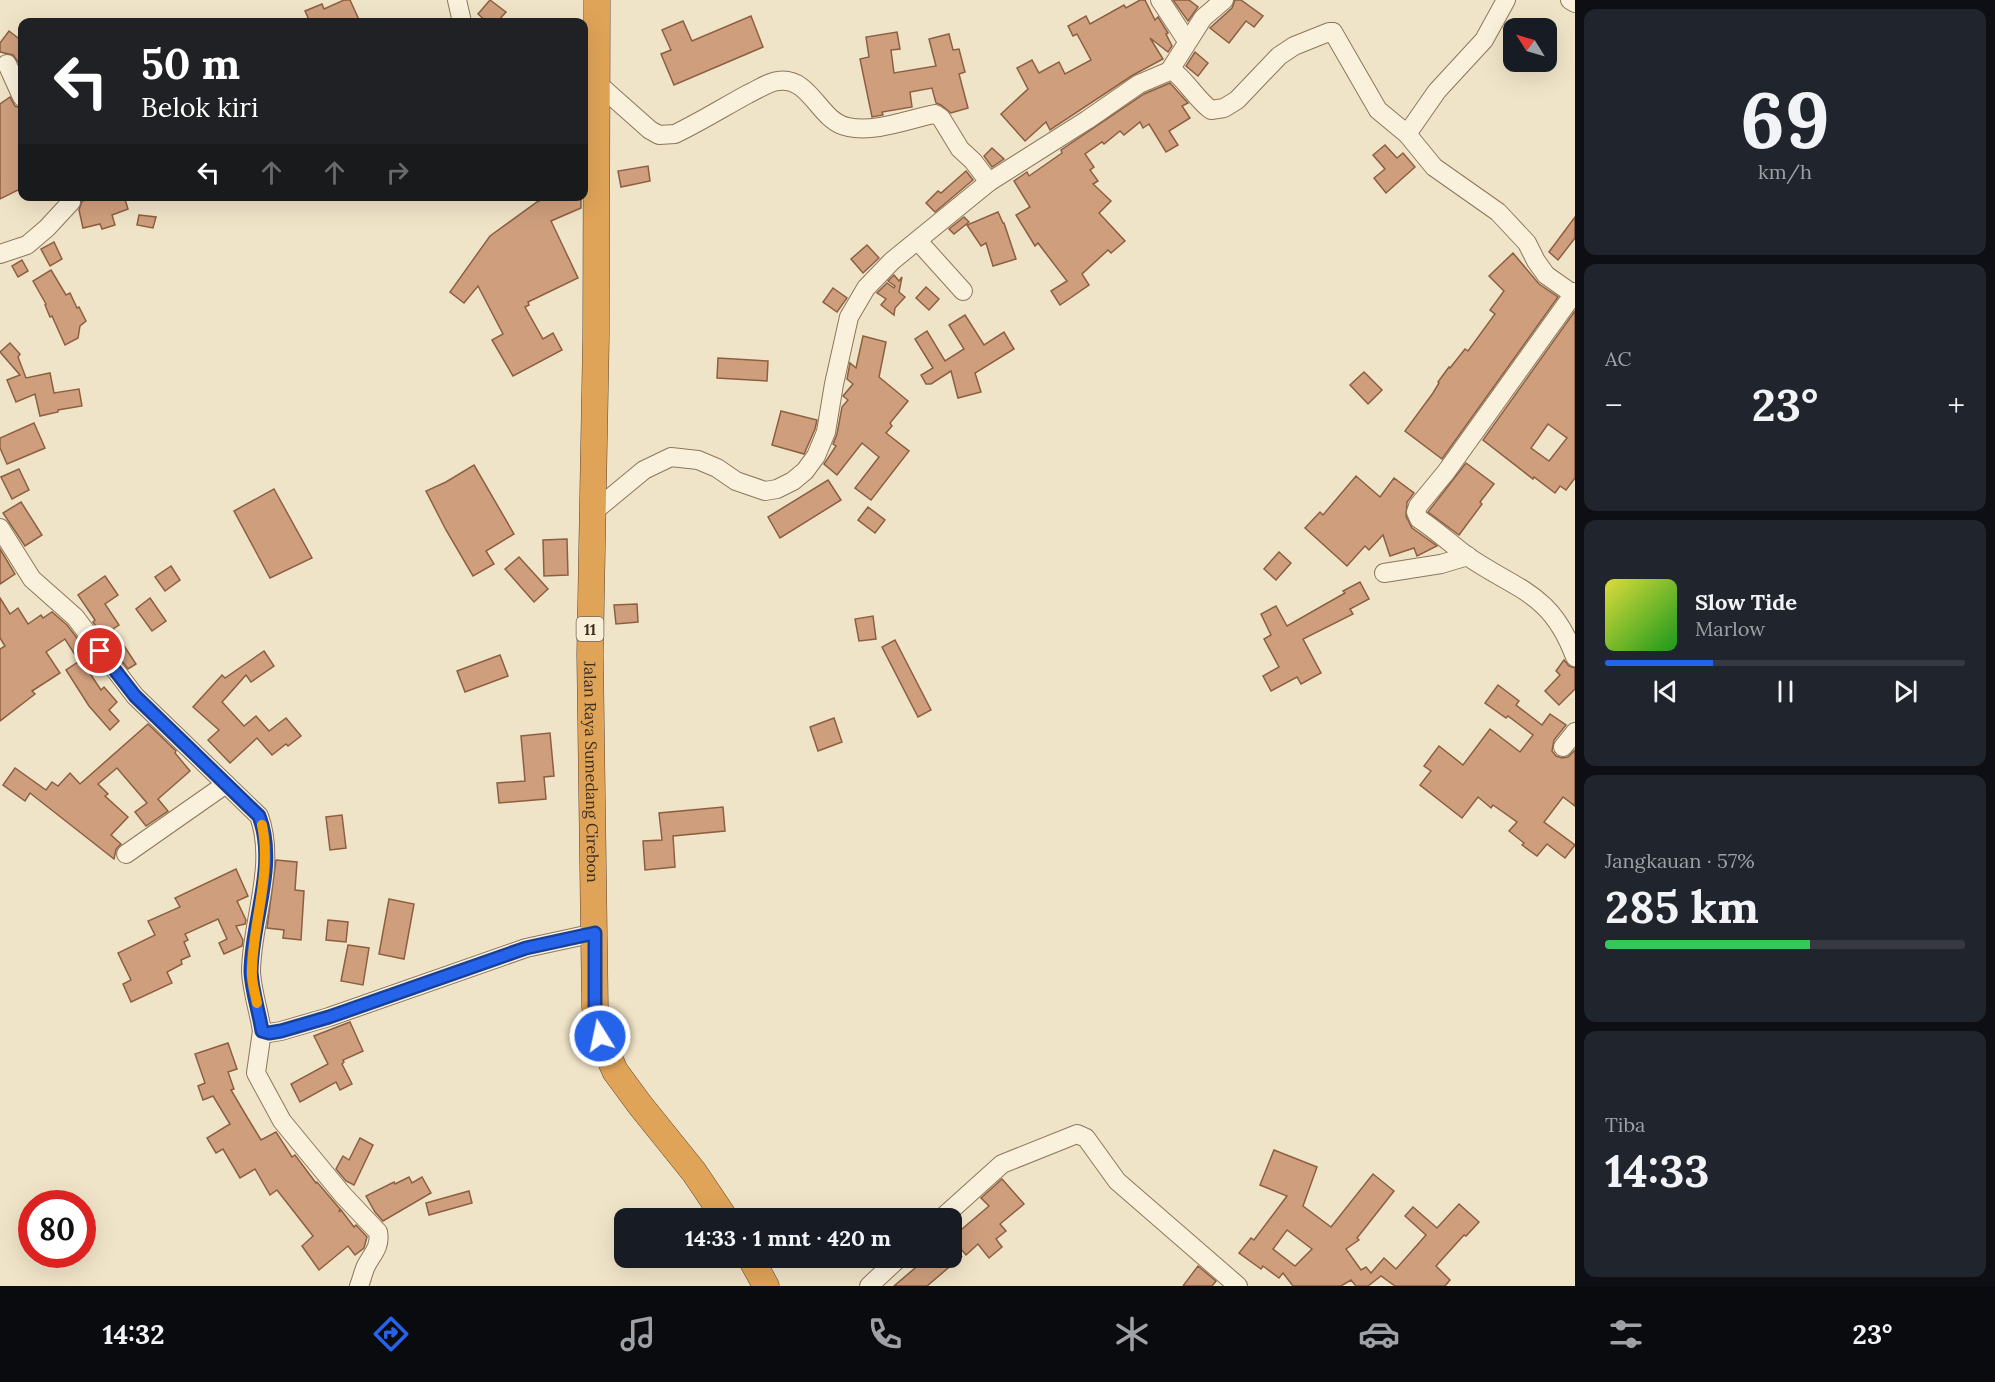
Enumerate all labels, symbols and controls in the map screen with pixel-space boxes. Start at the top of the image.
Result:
north arrow [1503,18,1557,72]
map controls [1503,18,1557,72]
text: 50 m [141,37,240,91]
icon: left [42,42,120,120]
text: 69 [1740,70,1830,169]
text: Belok kiri [141,90,259,124]
icon: left [192,156,225,189]
icon: ahead [255,156,288,189]
icon: ahead [318,156,351,189]
icon: right [381,156,414,189]
text: km/h [1758,159,1812,184]
text: AC [1605,346,1631,371]
text: 23° [1752,376,1818,433]
text: − [1605,384,1623,426]
text: + [1947,384,1965,426]
text: Slow Tide [1695,588,1797,616]
text: Marlow [1695,616,1765,641]
road number: 11 [576,617,604,641]
pin [74,625,125,676]
icon: arrive [83,634,116,667]
street label: Jalan Raya Sumedang Cirebon [580,660,603,883]
icon: previous [1649,675,1682,708]
icon: pause [1769,675,1802,708]
icon: next [1889,675,1922,708]
text: Jangkauan · 57% [1605,848,1755,873]
text: 285 km [1605,878,1759,935]
position arrow [568,1004,632,1068]
text: Tiba [1605,1112,1645,1137]
text: 14:33 [1605,1142,1710,1199]
speed limit sign: 80 [18,1190,96,1268]
text: 14:33 · 1 mnt · 420 m [685,1224,891,1252]
icon: directions [370,1313,412,1355]
icon: music [617,1313,659,1355]
icon: phone [864,1313,906,1355]
icon: climate [1111,1313,1153,1355]
icon: car [1358,1313,1400,1355]
icon: filters [1605,1313,1647,1355]
text: 14:32 [103,1317,165,1351]
text: 23° [1853,1317,1892,1351]

